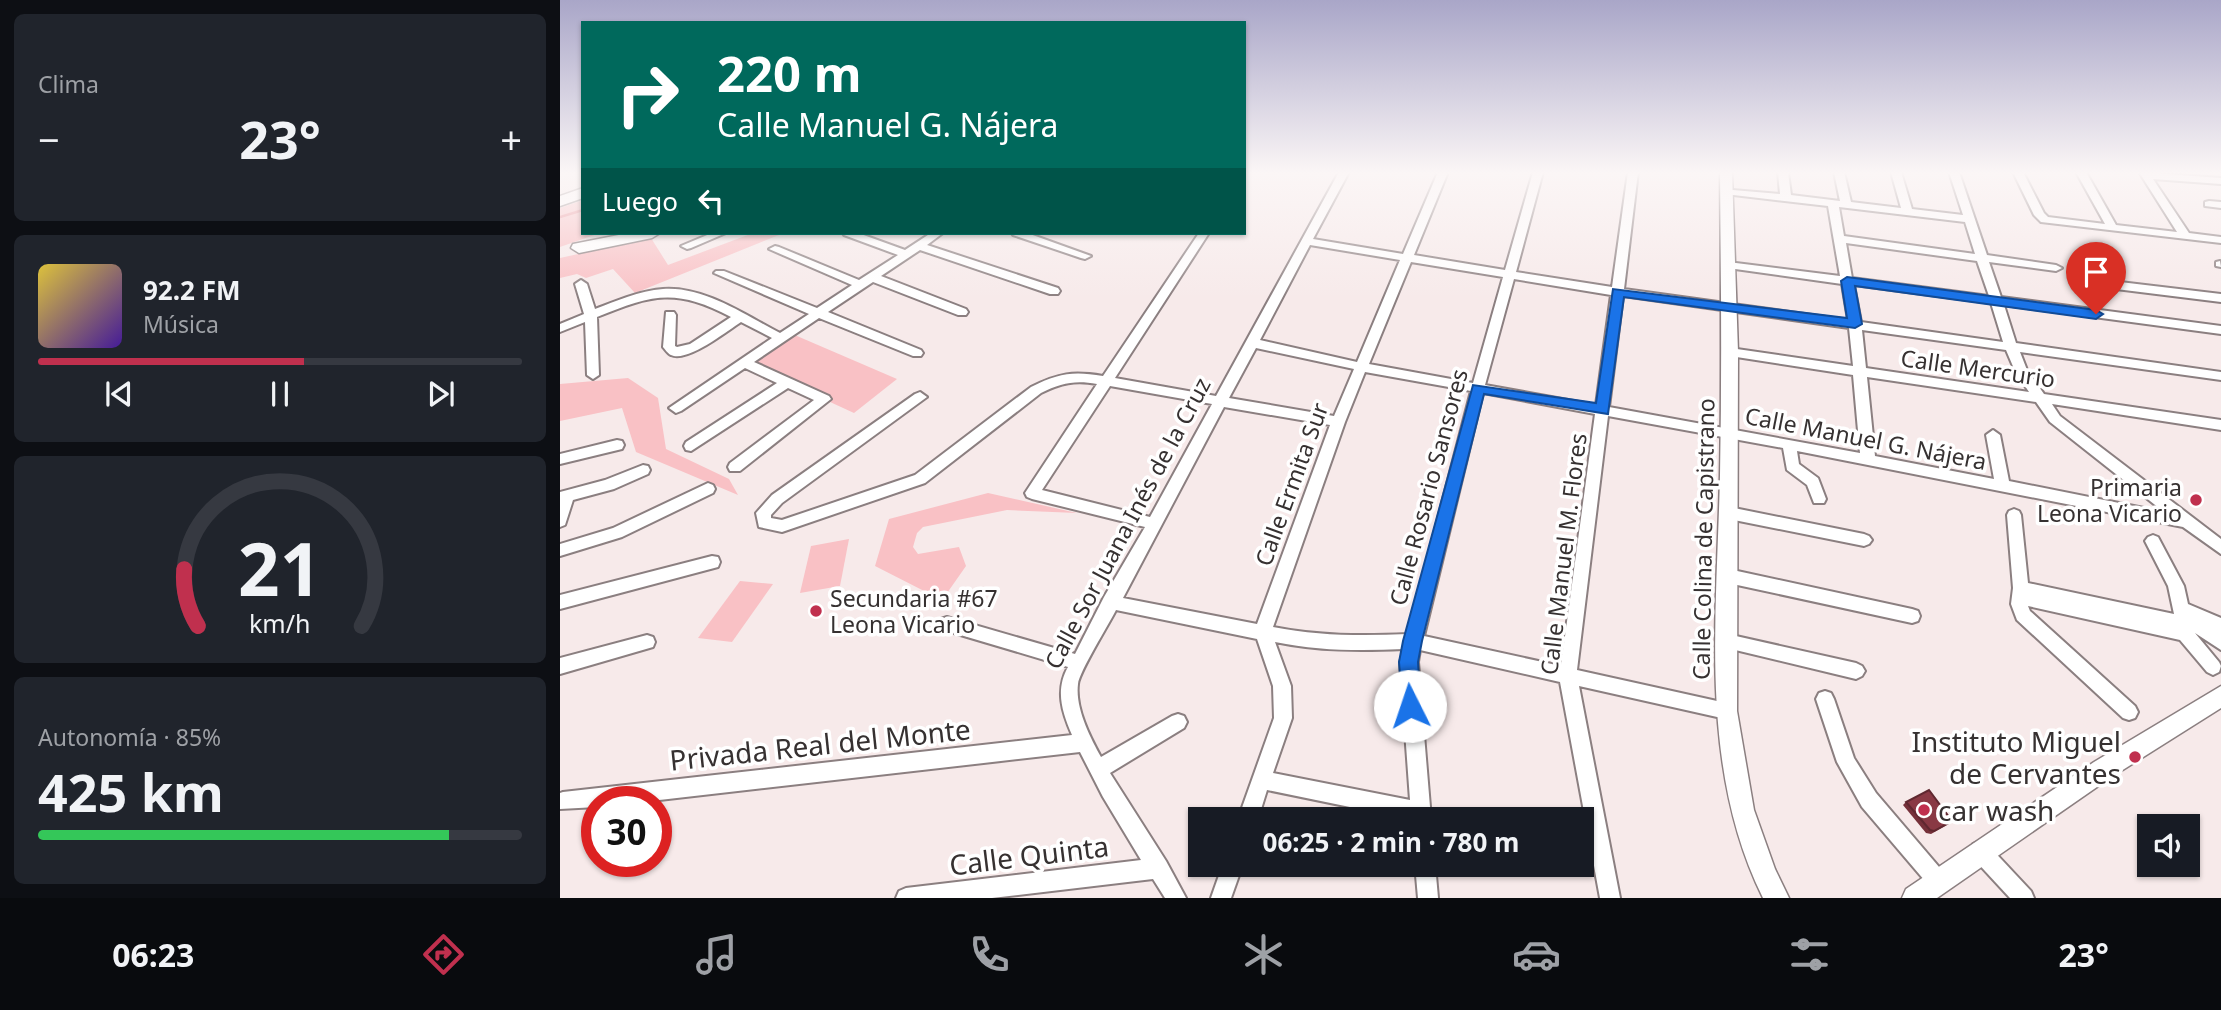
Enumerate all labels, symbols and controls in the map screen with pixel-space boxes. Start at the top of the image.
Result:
text: 220 m [717,40,862,106]
icon: right [602,49,693,140]
text: Clima [38,68,99,100]
text: 23° [239,103,321,174]
text: Calle Manuel G. Nájera [717,103,1059,146]
text: − [38,113,60,165]
text: + [500,113,522,165]
icon: left [692,182,730,220]
text: Luego [602,183,678,219]
pin [2066,242,2126,314]
icon: arrive [2077,253,2115,291]
text: 92.2 FM [143,272,240,308]
text: Música [143,308,219,340]
street label: Calle Mercurio [1899,341,2057,395]
street label: Calle Rosario Sansores [1381,365,1475,609]
street label: Calle Sor Juana Inés de la Cruz [1036,372,1218,674]
icon: previous [100,375,138,413]
icon: pause [261,375,299,413]
icon: next [422,375,460,413]
street label: Calle Ermita Sur [1247,397,1336,570]
street label: Calle Colina de Capistrano [1685,398,1721,680]
street label: Calle Manuel G. Nájera [1742,399,1990,477]
street label: Calle Manuel M. Flores [1532,431,1594,677]
place label: Primaria Leona Vicario [2037,471,2182,529]
marker: Primaria Leona Vicario [2188,492,2204,508]
text: 21 [238,518,322,617]
place label: Secundaria #67 Leona Vicario [830,582,998,640]
marker: Secundaria #67 Leona Vicario [808,603,824,619]
text: km/h [249,605,311,639]
position arrow [1373,669,1447,743]
street label: Privada Real del Monte [668,709,972,779]
text: Autonomía · 85% [38,721,221,753]
place label: Instituto Miguel de Cervantes [1912,722,2121,792]
marker: Instituto Miguel de Cervantes [2127,749,2143,765]
text: 425 km [38,756,224,827]
speed limit sign: 30 [581,786,672,877]
place label: car wash [1938,791,2054,829]
marker: car wash [1916,802,1932,818]
map controls [2137,814,2200,877]
button: sound [2137,814,2200,877]
text: 06:25 · 2 min · 780 m [1263,824,1519,860]
street label: Calle Quinta [947,826,1111,884]
icon: directions [419,930,468,979]
icon: music [692,930,741,979]
icon: phone [965,930,1014,979]
icon: climate [1239,930,1288,979]
icon: car [1512,930,1561,979]
icon: filters [1785,930,1834,979]
text: 06:23 [112,933,194,976]
text: 23° [2059,933,2109,976]

